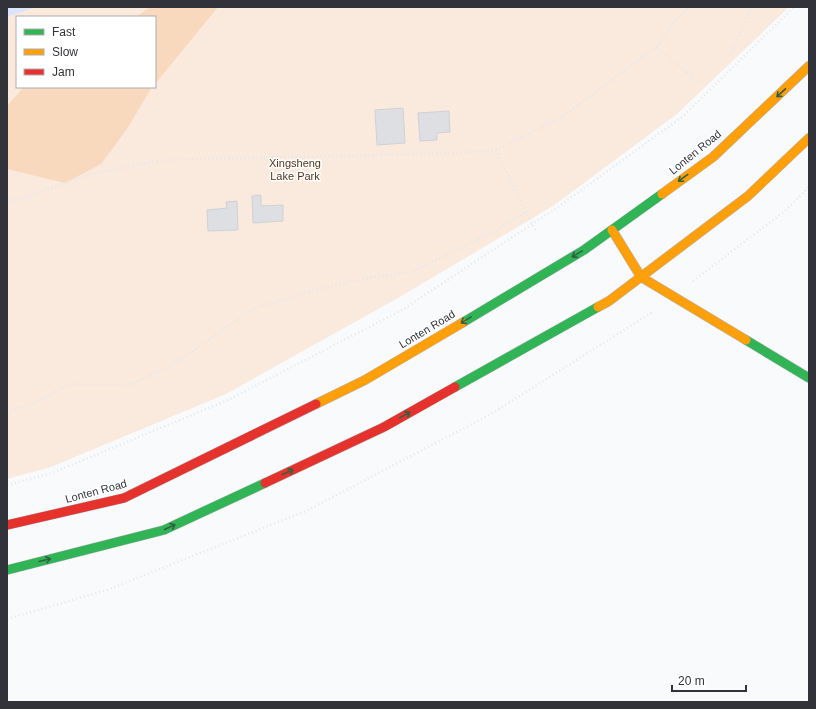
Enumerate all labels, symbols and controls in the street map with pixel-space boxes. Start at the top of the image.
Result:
legend [16,16,156,88]
text: Fast [52,25,76,39]
text: Slow [52,45,78,59]
text: Jam [52,65,75,79]
one-way arrow [776,88,786,97]
street label: Lonten Road [667,128,723,176]
park label: Xingsheng Lake Park [269,157,321,182]
one-way arrow [678,174,689,182]
one-way arrow [571,250,583,258]
street label: Lonten Road [397,308,457,350]
one-way arrow [460,317,472,325]
one-way arrow [399,411,411,419]
one-way arrow [282,468,294,475]
street label: Lonten Road [64,477,128,505]
one-way arrow [164,523,176,530]
one-way arrow [38,556,51,564]
scale bar [672,667,746,693]
text: 20 m [678,674,705,688]

